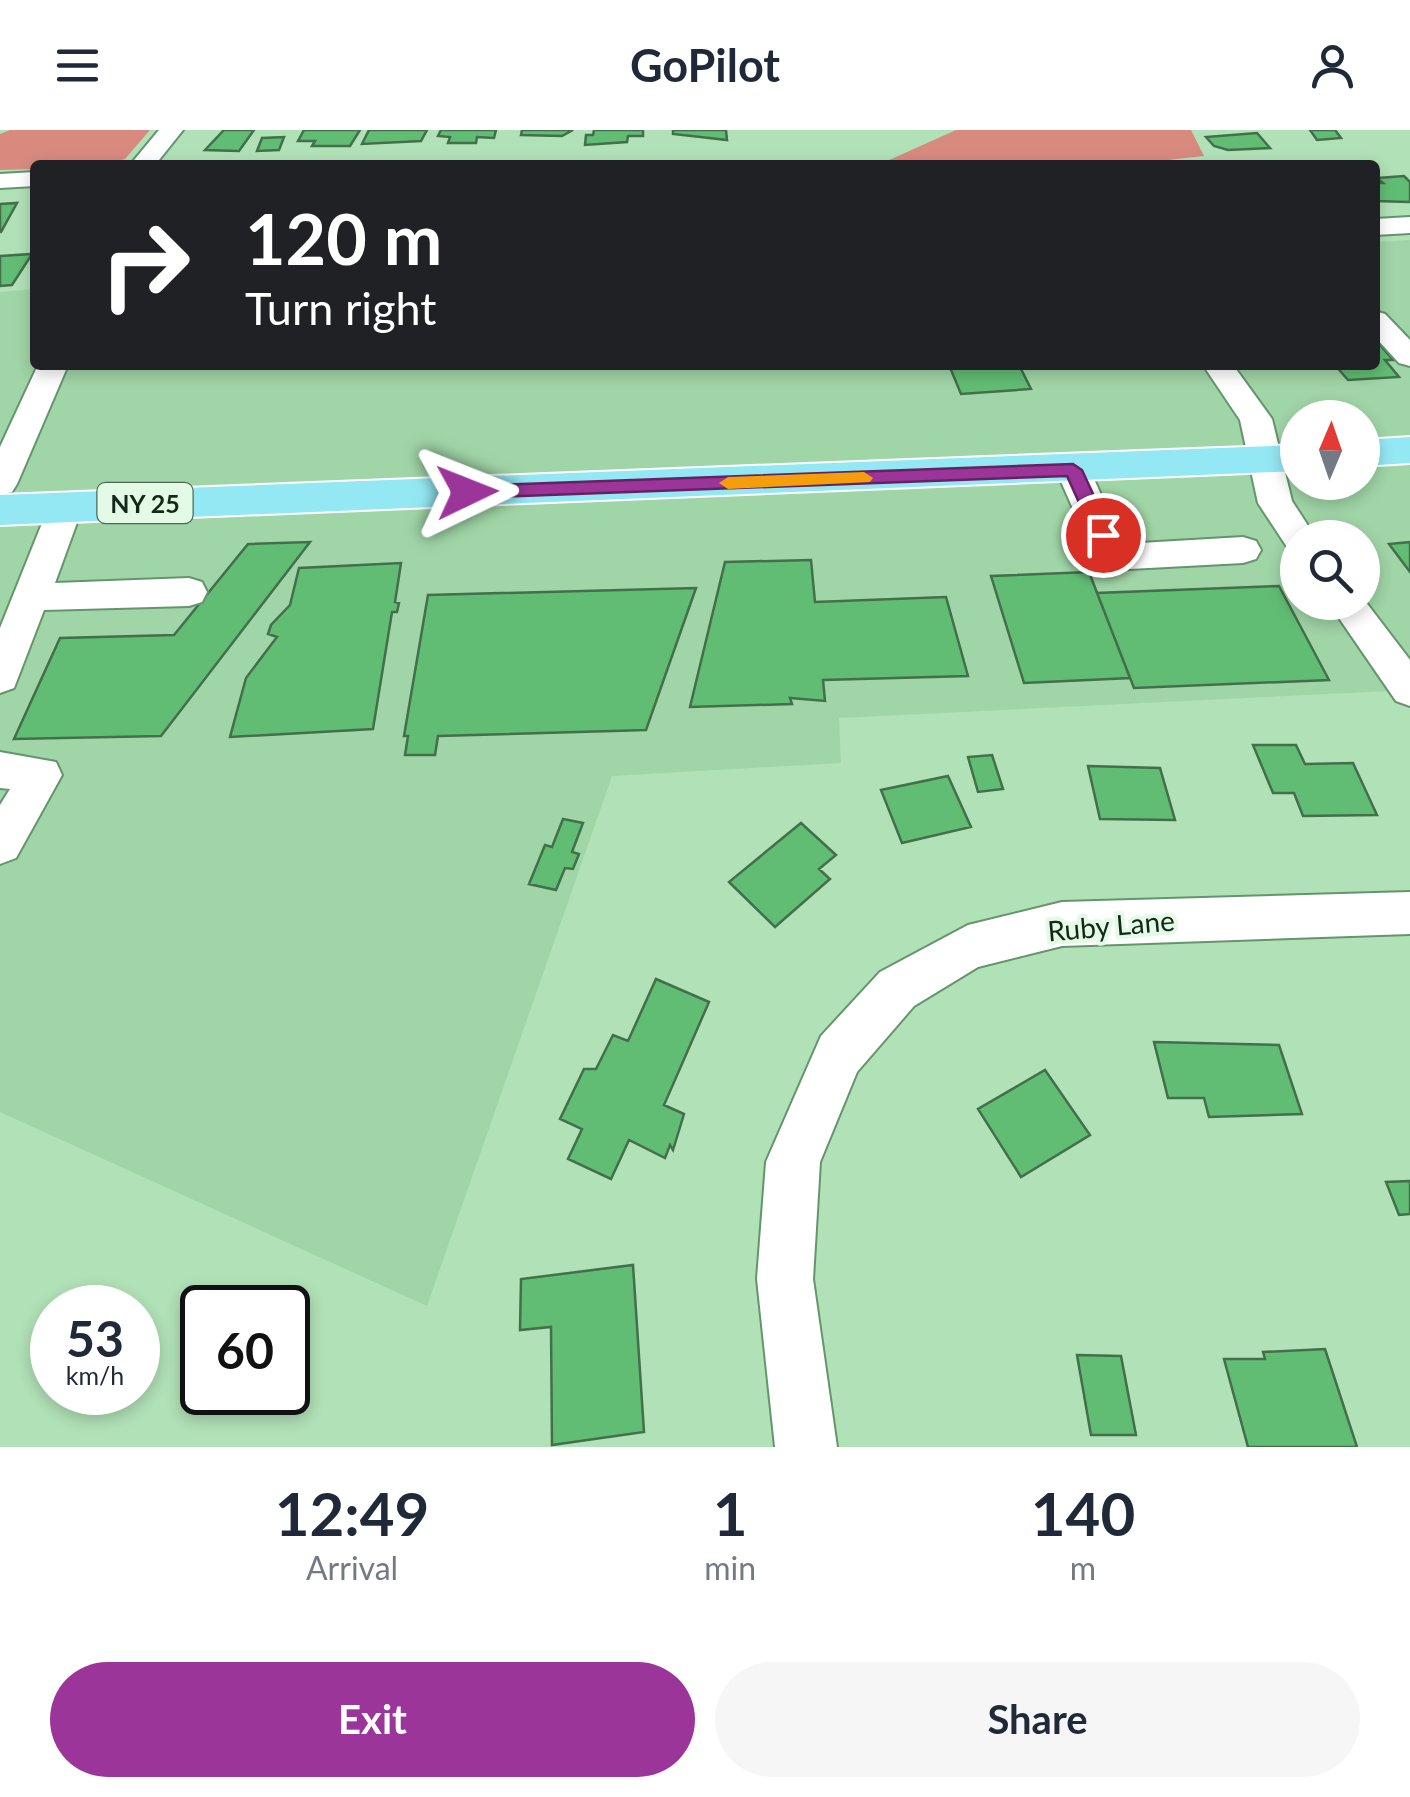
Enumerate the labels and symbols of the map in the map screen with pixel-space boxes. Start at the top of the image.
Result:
north arrow [1280,400,1380,500]
position arrow [415,440,519,544]
road number: NY 25 [98,483,192,523]
pin [1061,493,1146,578]
street label: Ruby Lane [1046,903,1176,947]
speed limit sign: 60 [180,1285,310,1415]

